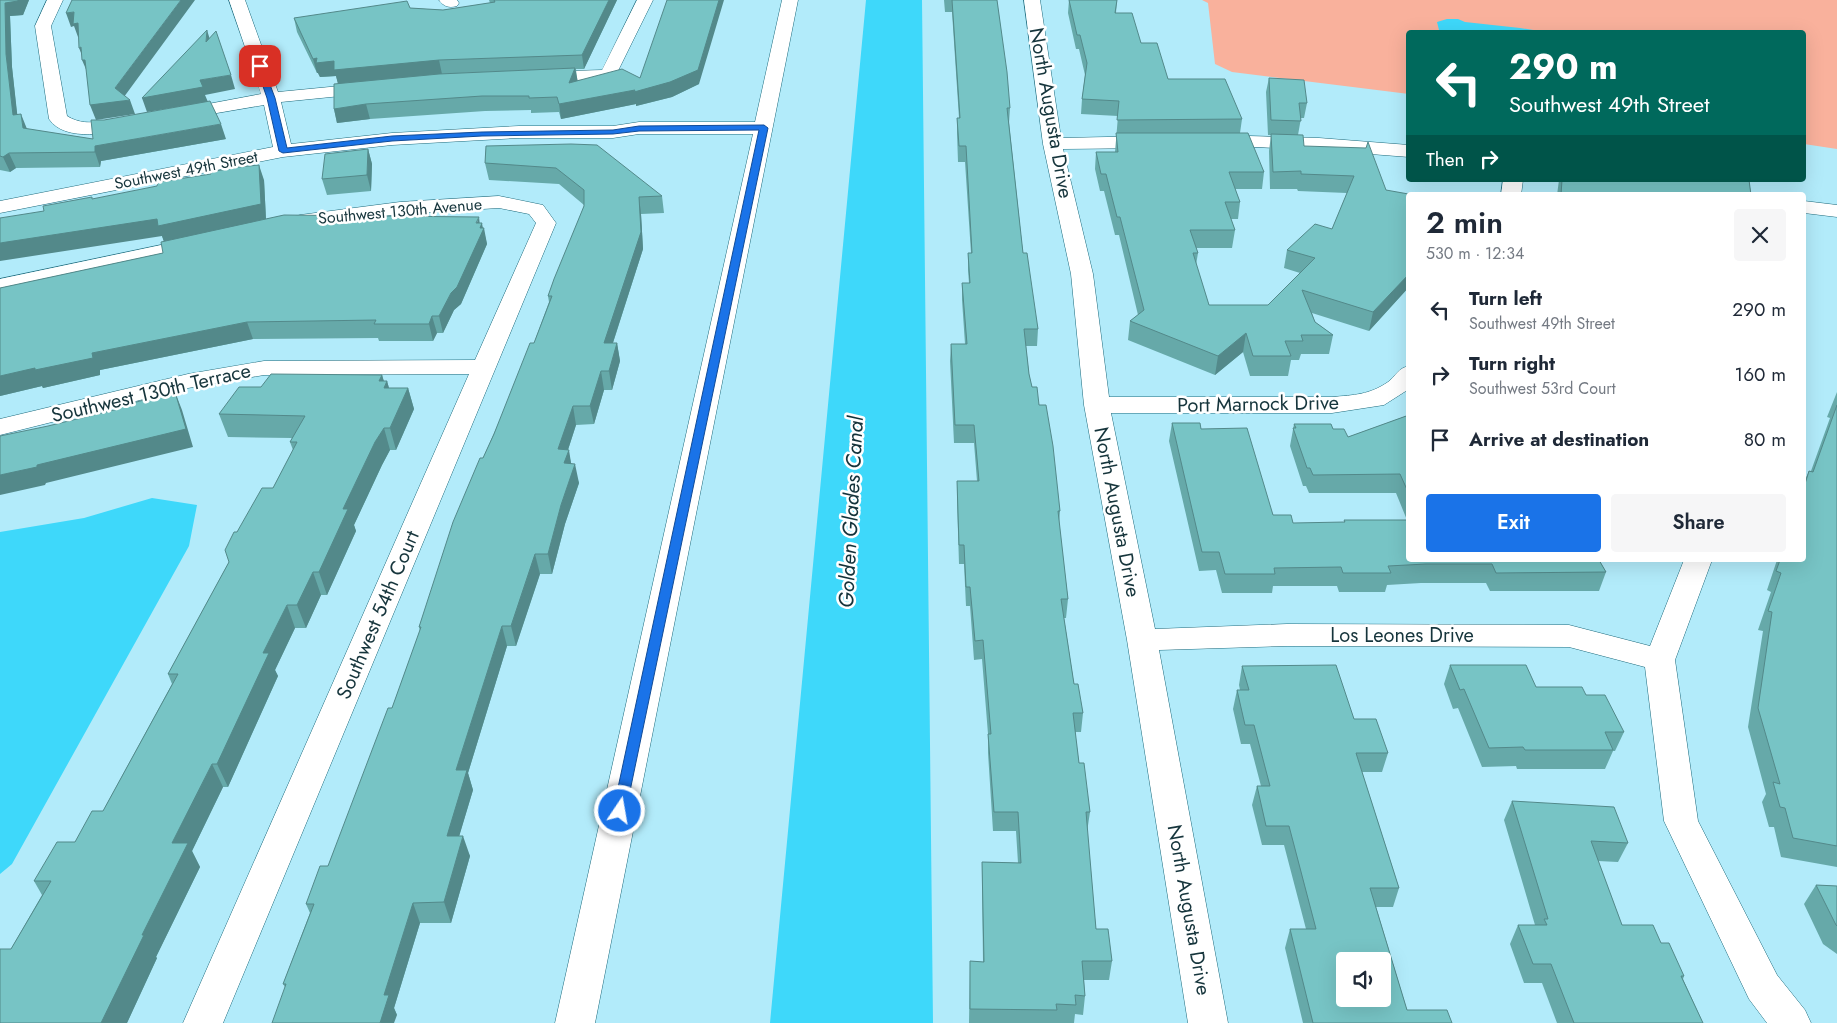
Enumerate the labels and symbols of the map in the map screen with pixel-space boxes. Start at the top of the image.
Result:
street label: North Augusta Drive [1022,25,1080,201]
pin [239,45,281,87]
street label: Southwest 49th Street [112,145,260,195]
street label: Southwest 130th Avenue [317,192,483,230]
street label: Southwest 130th Terrace [48,356,254,430]
street label: Port Marnock Drive [1177,388,1339,420]
water label: Golden Glades Canal [831,414,871,609]
street label: North Augusta Drive [1086,424,1148,600]
street label: Southwest 54th Court [329,526,427,704]
street label: Los Leones Drive [1330,621,1474,650]
position arrow [593,784,645,836]
street label: North Augusta Drive [1160,822,1218,998]

